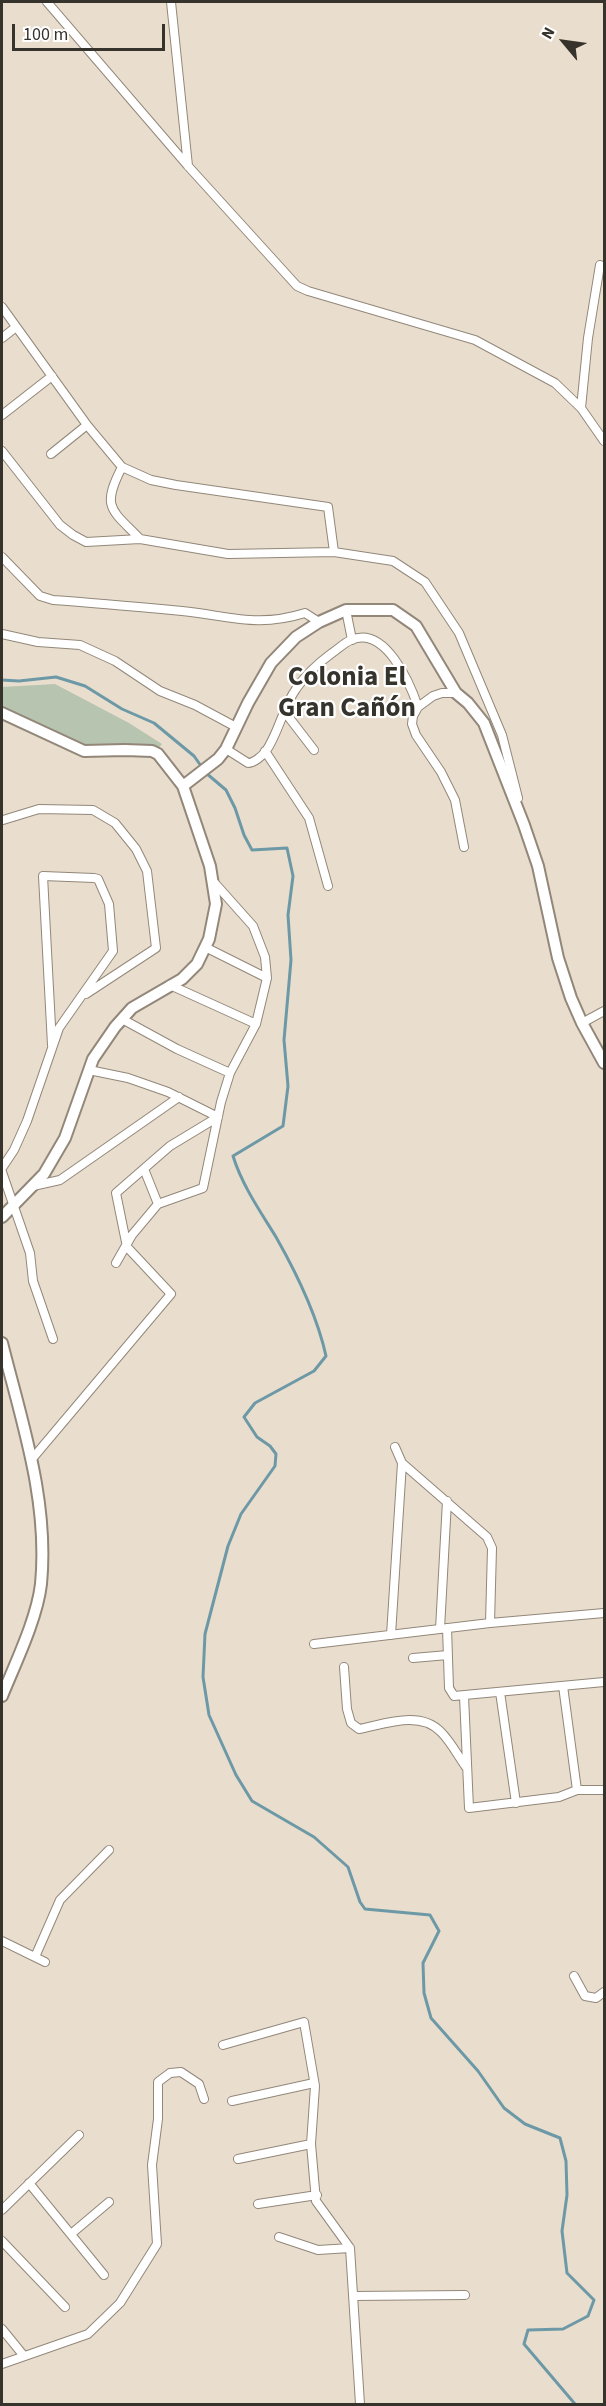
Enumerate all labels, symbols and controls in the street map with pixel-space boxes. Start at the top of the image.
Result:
scale bar [15,12,168,50]
north arrow [534,12,594,72]
text: 100 m [23,22,68,47]
text: N [536,23,560,43]
district label: Colonia El Gran Cañón [278,663,416,726]

